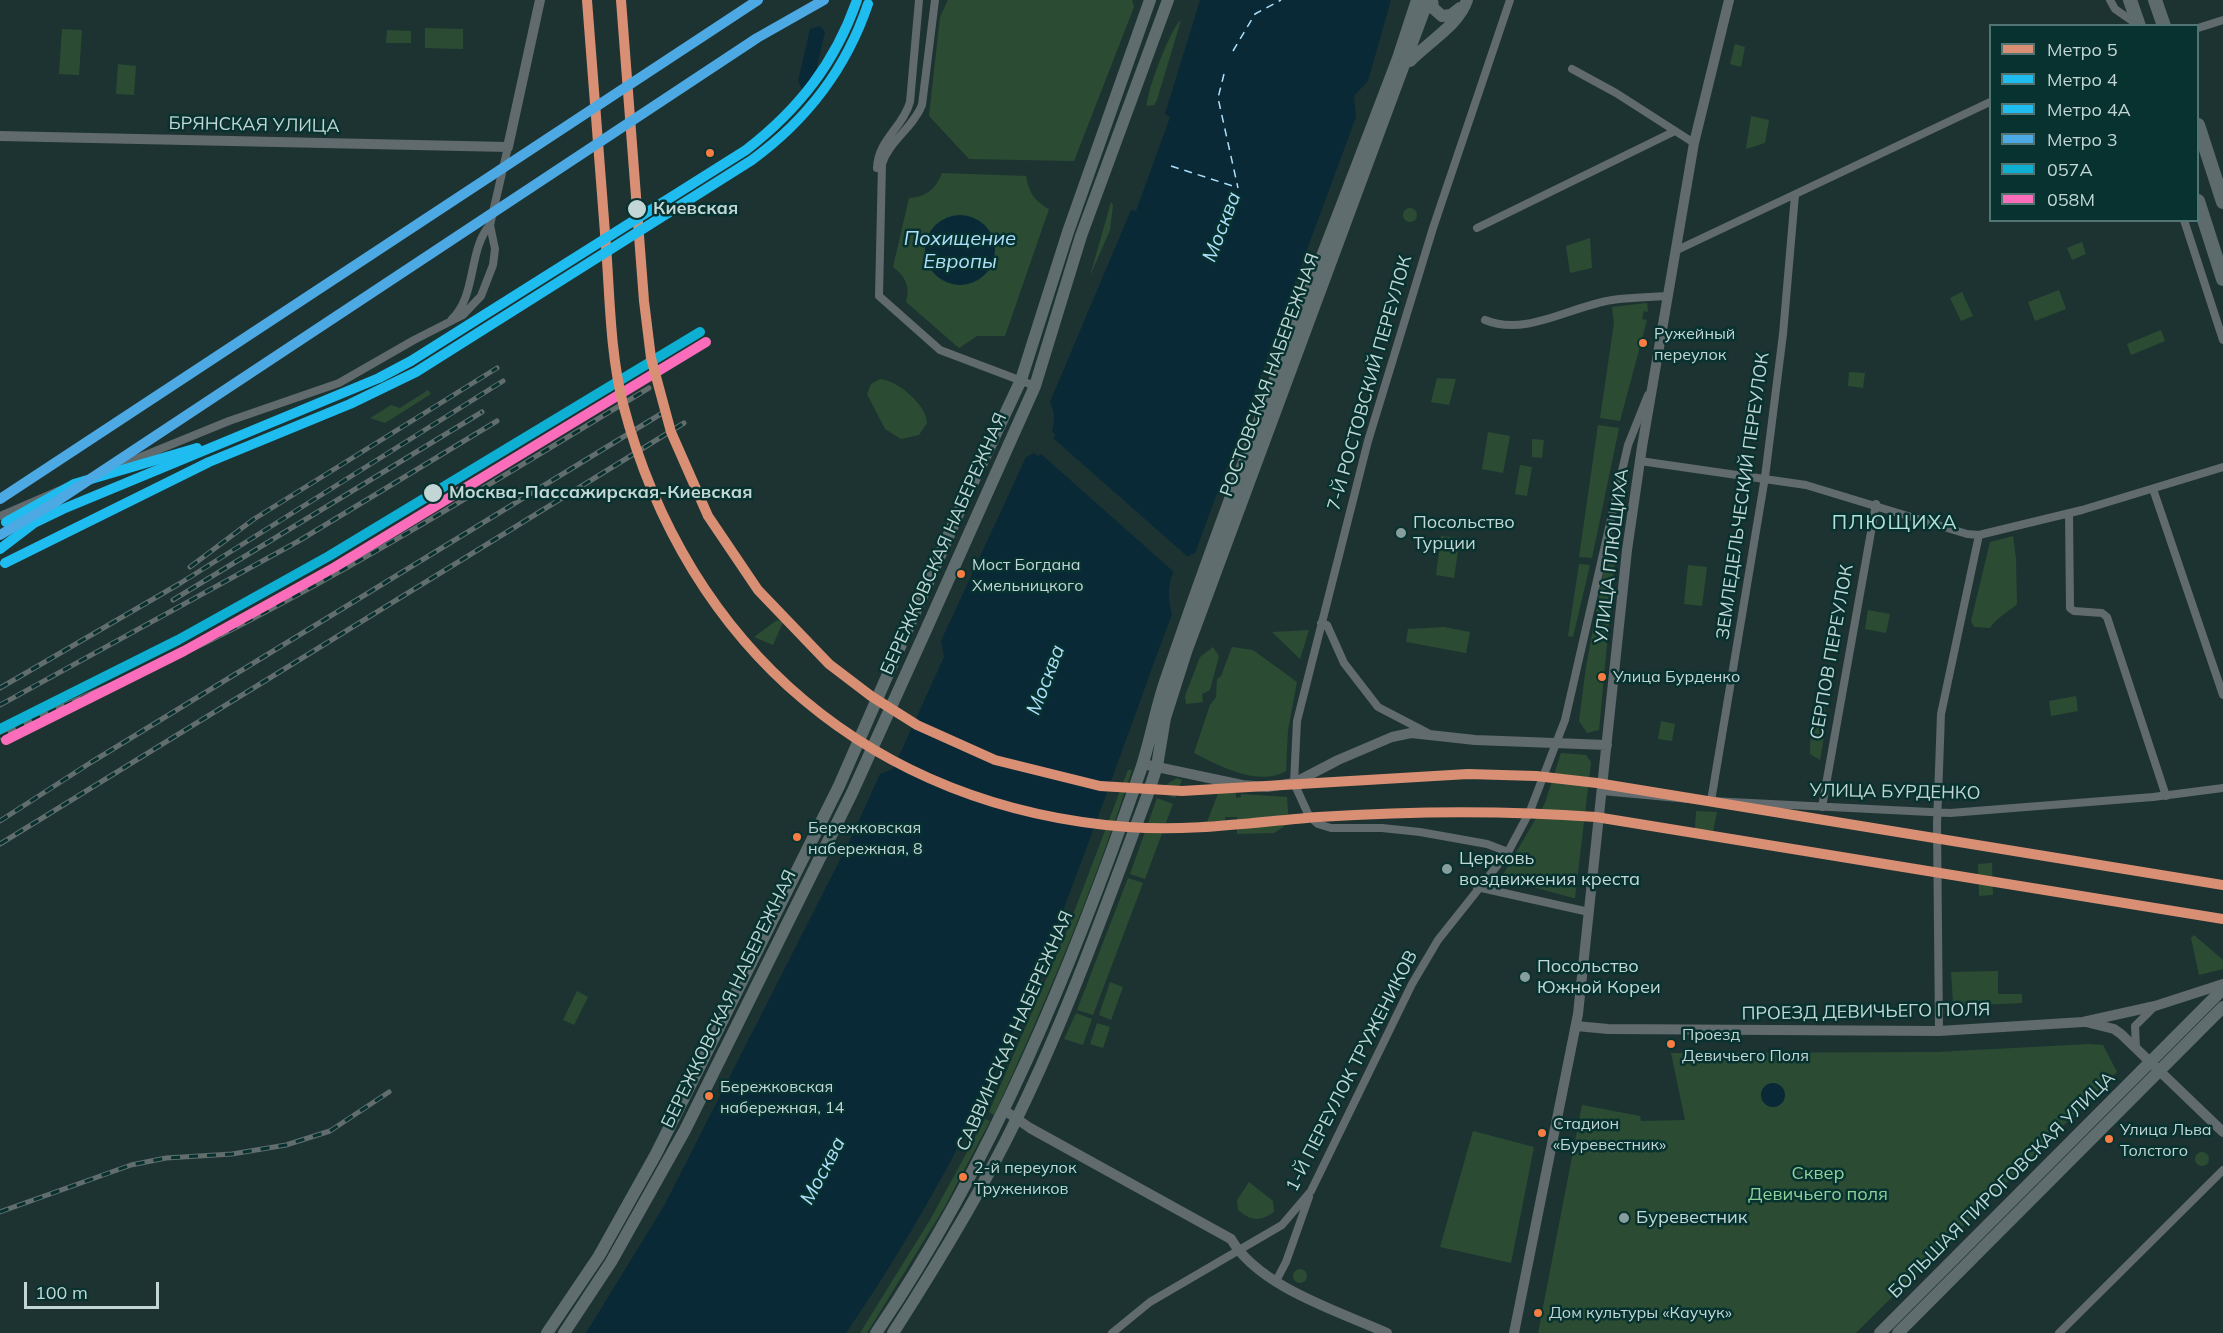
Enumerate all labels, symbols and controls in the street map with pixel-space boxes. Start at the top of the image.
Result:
legend [1989,24,2199,222]
text: Метро 5 [2047,38,2118,61]
text: Метро 4 [2047,68,2118,91]
text: Метро 4А [2047,98,2131,121]
street label: БРЯНСКАЯ УЛИЦА [168,113,340,137]
text: Метро 3 [2047,128,2118,151]
unlabelled marker [704,147,716,159]
text: 057А [2047,158,2093,181]
text: 058М [2047,188,2095,211]
water label: Москва [1198,189,1246,265]
marker: Киевская [626,198,648,220]
place label: Киевская [653,198,738,220]
water label: Похищение Европы [904,227,1016,274]
street label: РОСТОВСКАЯ НАБЕРЕЖНАЯ [1216,250,1324,500]
street label: 7-Й РОСТОВСКИЙ ПЕРЕУЛОК [1323,253,1417,513]
place label: Ружейный переулок [1654,324,1735,362]
marker: Ружейный переулок [1637,337,1649,349]
street label: ЗЕМЛЕДЕЛЬЧЕСКИЙ ПЕРЕУЛОК [1712,351,1774,641]
street label: БЕРЕЖКОВСКАЯ НАБЕРЕЖНАЯ [876,410,1012,678]
street label: УЛИЦА ПЛЮЩИХА [1591,467,1633,645]
marker: Москва-Пассажирская-Киевская [422,482,444,504]
place label: Москва-Пассажирская-Киевская [449,482,752,504]
district label: ПЛЮЩИХА [1832,511,1958,535]
place label: Посольство Турции [1413,512,1515,554]
marker: Посольство Турции [1394,526,1408,540]
place label: Мост Богдана Хмельницкого [972,555,1083,593]
street label: СЕРПОВ ПЕРЕУЛОК [1806,563,1858,741]
marker: Мост Богдана Хмельницкого [955,568,967,580]
water label: Москва [1022,642,1070,718]
place label: Улица Бурденко [1613,667,1740,687]
marker: Улица Бурденко [1596,671,1608,683]
street label: УЛИЦА БУРДЕНКО [1809,780,1981,804]
place label: Бережковская набережная, 8 [808,818,923,856]
marker: Бережковская набережная, 8 [791,831,803,843]
place label: Церковь воздвижения креста [1459,848,1640,890]
marker: Церковь воздвижения креста [1440,862,1454,876]
street label: БЕРЕЖКОВСКАЯ НАБЕРЕЖНАЯ [657,866,801,1132]
street label: САВВИНСКАЯ НАБЕРЕЖНАЯ [952,908,1078,1154]
street label: 1-Й ПЕРЕУЛОК ТРУЖЕНИКОВ [1282,947,1422,1195]
place label: Посольство Южной Кореи [1537,956,1661,998]
marker: Посольство Южной Кореи [1518,970,1532,984]
street label: ПРОЕЗД ДЕВИЧЬЕГО ПОЛЯ [1741,999,1991,1025]
place label: Проезд Девичьего Поля [1682,1025,1809,1063]
marker: Проезд Девичьего Поля [1665,1038,1677,1050]
street label: БОЛЬШАЯ ПИРОГОВСКАЯ УЛИЦА [1884,1067,2120,1303]
place label: Бережковская набережная, 14 [720,1077,844,1115]
marker: Бережковская набережная, 14 [703,1090,715,1102]
place label: Стадион «Буревестник» [1553,1114,1666,1152]
place label: Улица Льва Толстого [2120,1120,2212,1158]
marker: Стадион «Буревестник» [1536,1127,1548,1139]
water label: Москва [795,1133,851,1209]
marker: Улица Льва Толстого [2103,1133,2115,1145]
place label: 2-й переулок Тружеников [974,1158,1077,1196]
park label: Сквер Девичьего поля [1748,1163,1888,1206]
marker: 2-й переулок Тружеников [957,1171,969,1183]
place label: Буревестник [1636,1207,1747,1229]
marker: Буревестник [1617,1211,1631,1225]
scale bar [27,1270,162,1308]
text: 100 m [35,1281,88,1304]
place label: Дом культуры «Каучук» [1549,1303,1732,1323]
marker: Дом культуры «Каучук» [1532,1307,1544,1319]

